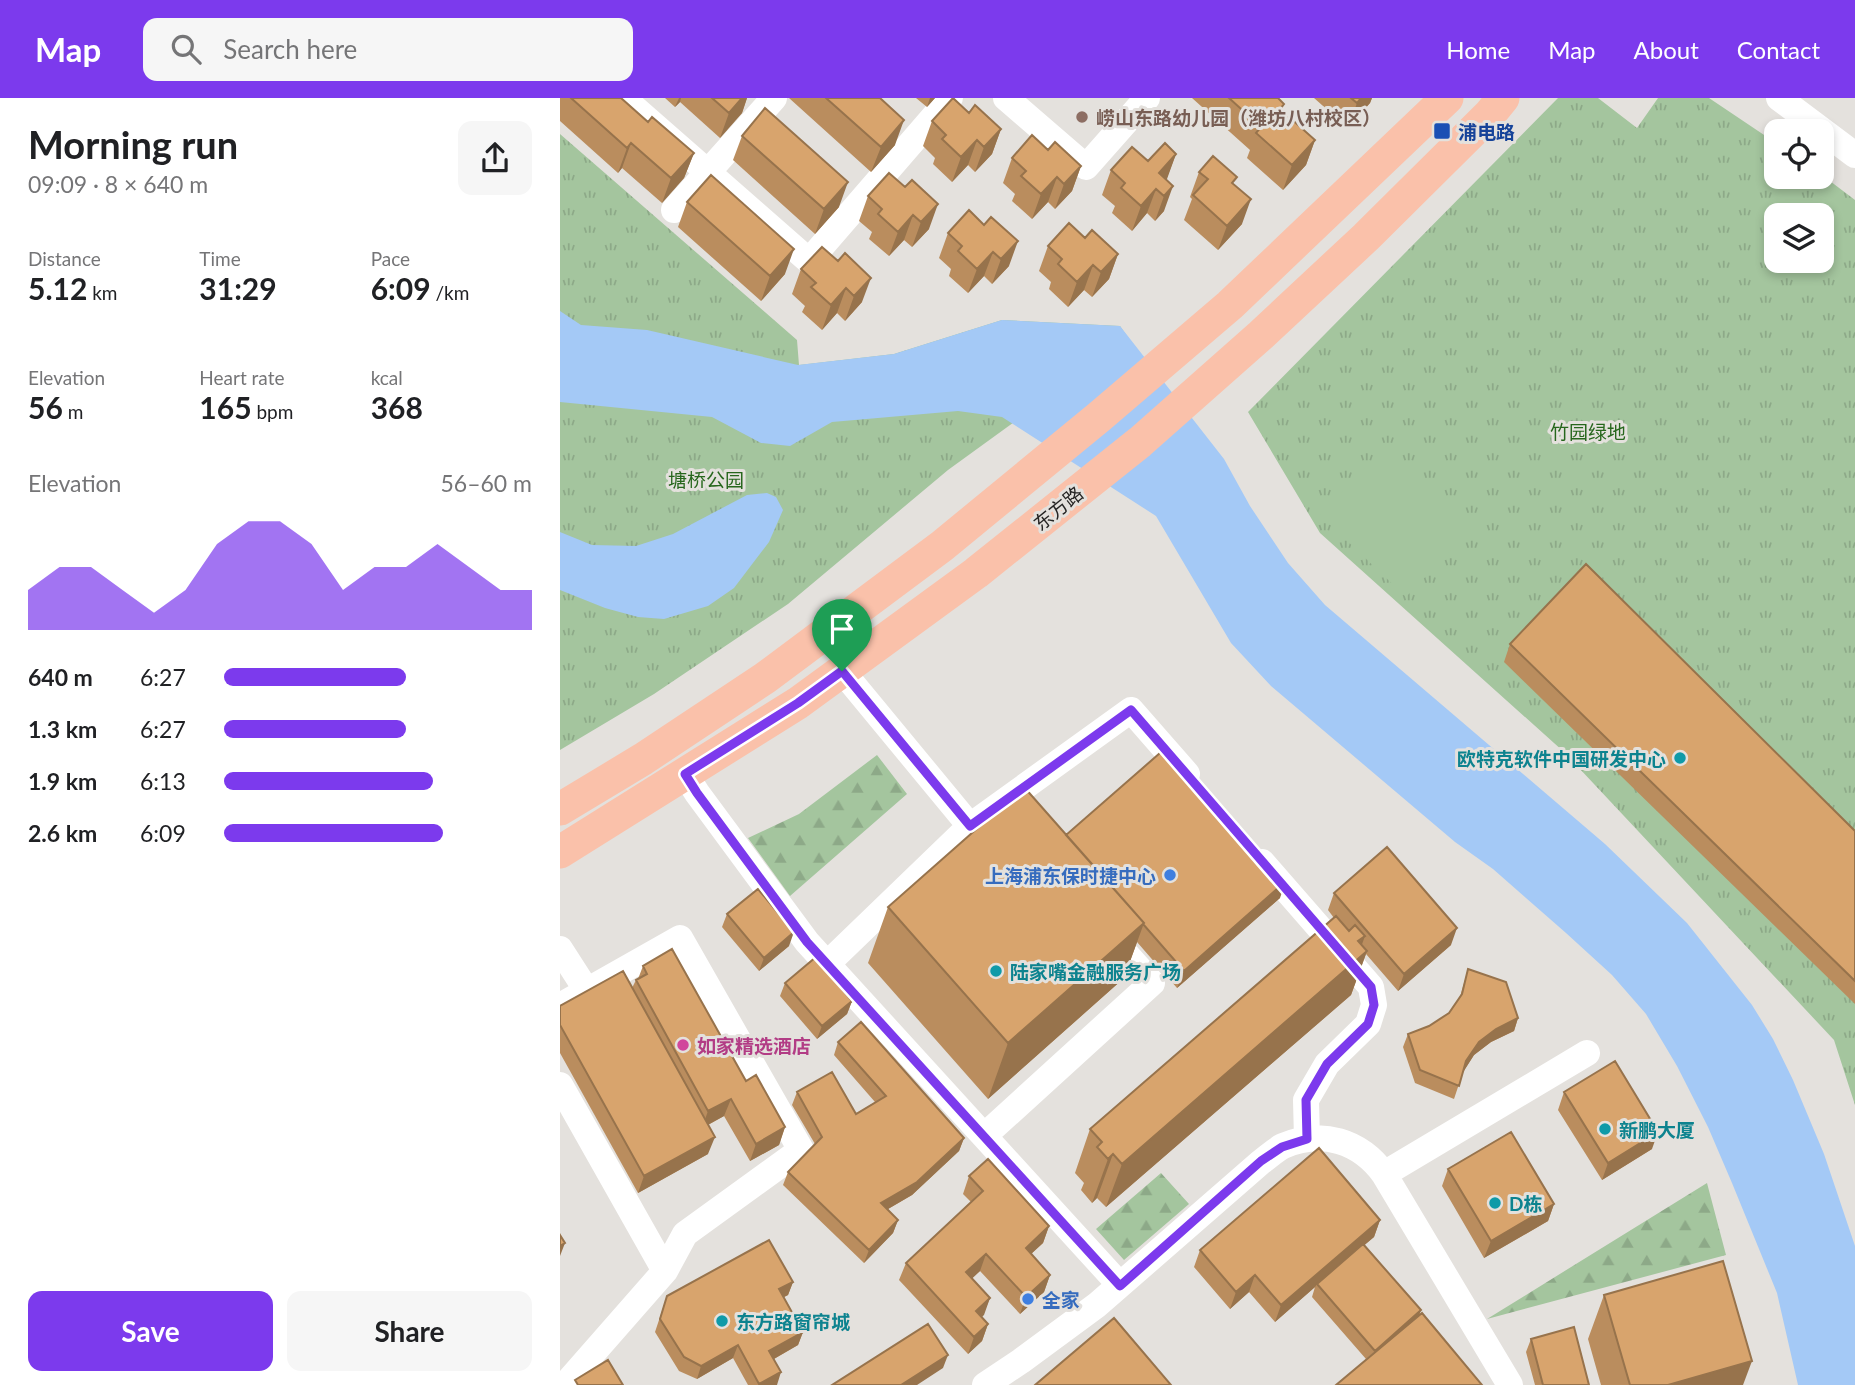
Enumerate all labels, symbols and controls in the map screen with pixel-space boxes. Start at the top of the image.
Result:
search box [143,18,633,81]
text: Map [35,29,101,69]
icon: search [167,30,205,68]
text: Search here [223,33,357,65]
text: Home [1446,35,1510,64]
text: Map [1548,35,1596,64]
text: About [1634,35,1699,64]
text: Contact [1737,35,1820,64]
place label: 崂山东路幼儿园（潍坊八村校区） [1096,106,1381,129]
marker: 崂山东路幼儿园（潍坊八村校区） [1074,109,1090,125]
map controls [1764,119,1834,273]
button: locate [1764,119,1834,189]
place label: 浦电路 [1458,120,1515,143]
text: Morning run [28,121,238,167]
button: share [458,121,532,195]
marker: 浦电路 [1432,121,1452,141]
text: 09:09 · 8 × 640 m [28,170,208,198]
button: layers [1764,203,1834,273]
text: Distance [28,247,101,270]
text: Time [199,247,241,270]
text: Pace [371,247,410,270]
text: 5.12 [28,270,87,306]
text: 31:29 [199,270,277,306]
text: 6:09 [371,270,431,306]
text: km [87,281,117,304]
text: /km [431,281,469,304]
text: Elevation [28,366,105,389]
text: Heart rate [199,366,285,389]
text: kcal [371,366,403,389]
text: 56 [28,389,63,425]
text: 165 [199,389,252,425]
text: 368 [371,389,423,425]
text: m [63,400,83,423]
text: bpm [252,400,293,423]
park label: 竹园绿地 [1550,420,1626,443]
park label: 塘桥公园 [668,468,744,491]
text: Elevation [28,469,121,497]
text: 56–60 m [440,469,532,497]
street label: 东方路 [1029,481,1087,535]
pin [812,599,872,671]
icon: arrive [823,610,861,648]
text: 640 m [28,663,93,691]
text: 6:27 [140,663,186,691]
text: 1.3 km [28,715,97,743]
text: 6:27 [140,715,186,743]
place label: 欧特克软件中国研发中心 [1457,747,1666,770]
marker: 欧特克软件中国研发中心 [1672,750,1688,766]
text: 1.9 km [28,767,97,795]
text: 6:13 [140,767,186,795]
text: 2.6 km [28,819,97,847]
text: 6:09 [140,819,186,847]
place label: 上海浦东保时捷中心 [985,864,1156,887]
marker: 上海浦东保时捷中心 [1162,867,1178,883]
place label: 陆家嘴金融服务广场 [1010,960,1181,983]
marker: 陆家嘴金融服务广场 [988,963,1004,979]
place label: 如家精选酒店 [697,1034,811,1057]
marker: 如家精选酒店 [675,1037,691,1053]
place label: 新鹏大厦 [1619,1118,1695,1141]
marker: 新鹏大厦 [1597,1121,1613,1137]
place label: D栋 [1509,1192,1542,1215]
marker: D栋 [1487,1195,1503,1211]
place label: 全家 [1042,1288,1080,1311]
button: Save [28,1291,273,1371]
button: Share [287,1291,532,1371]
marker: 全家 [1020,1291,1036,1307]
place label: 东方路窗帘城 [736,1310,850,1333]
marker: 东方路窗帘城 [714,1313,730,1329]

